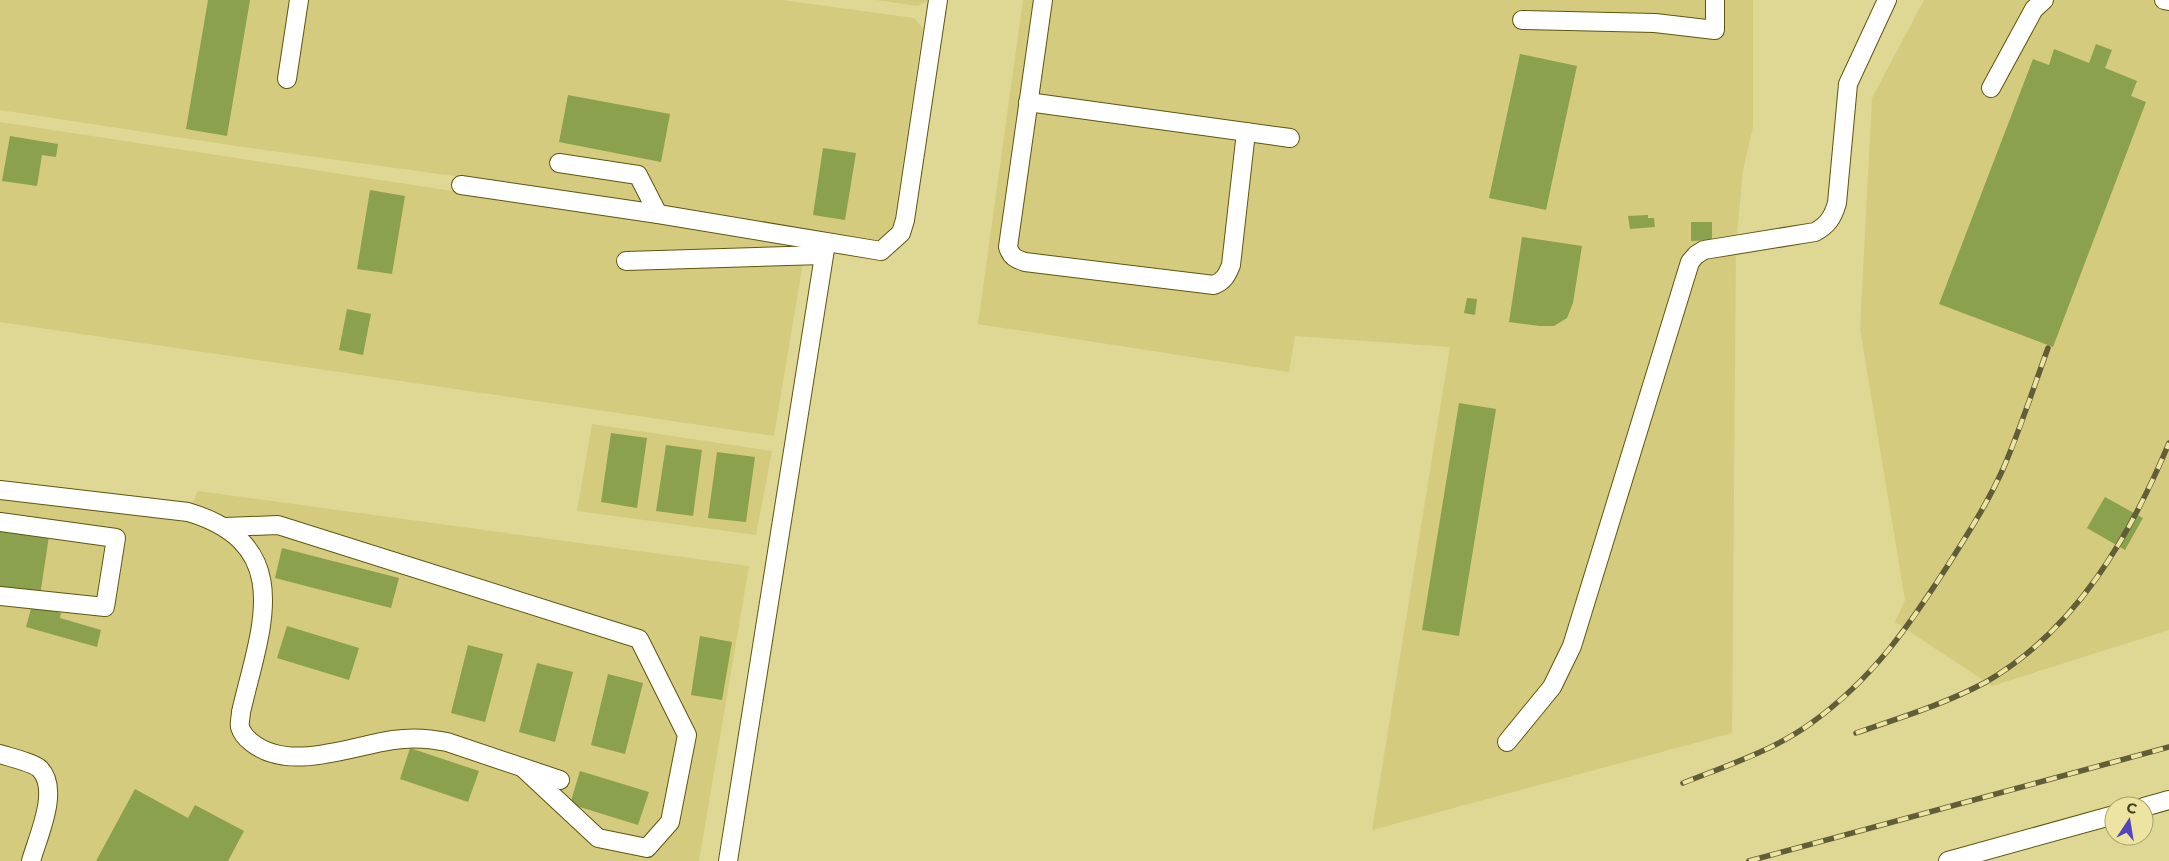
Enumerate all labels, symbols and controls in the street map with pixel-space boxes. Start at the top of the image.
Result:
north arrow [2104,796,2154,846]
text: С [2125,798,2139,818]

